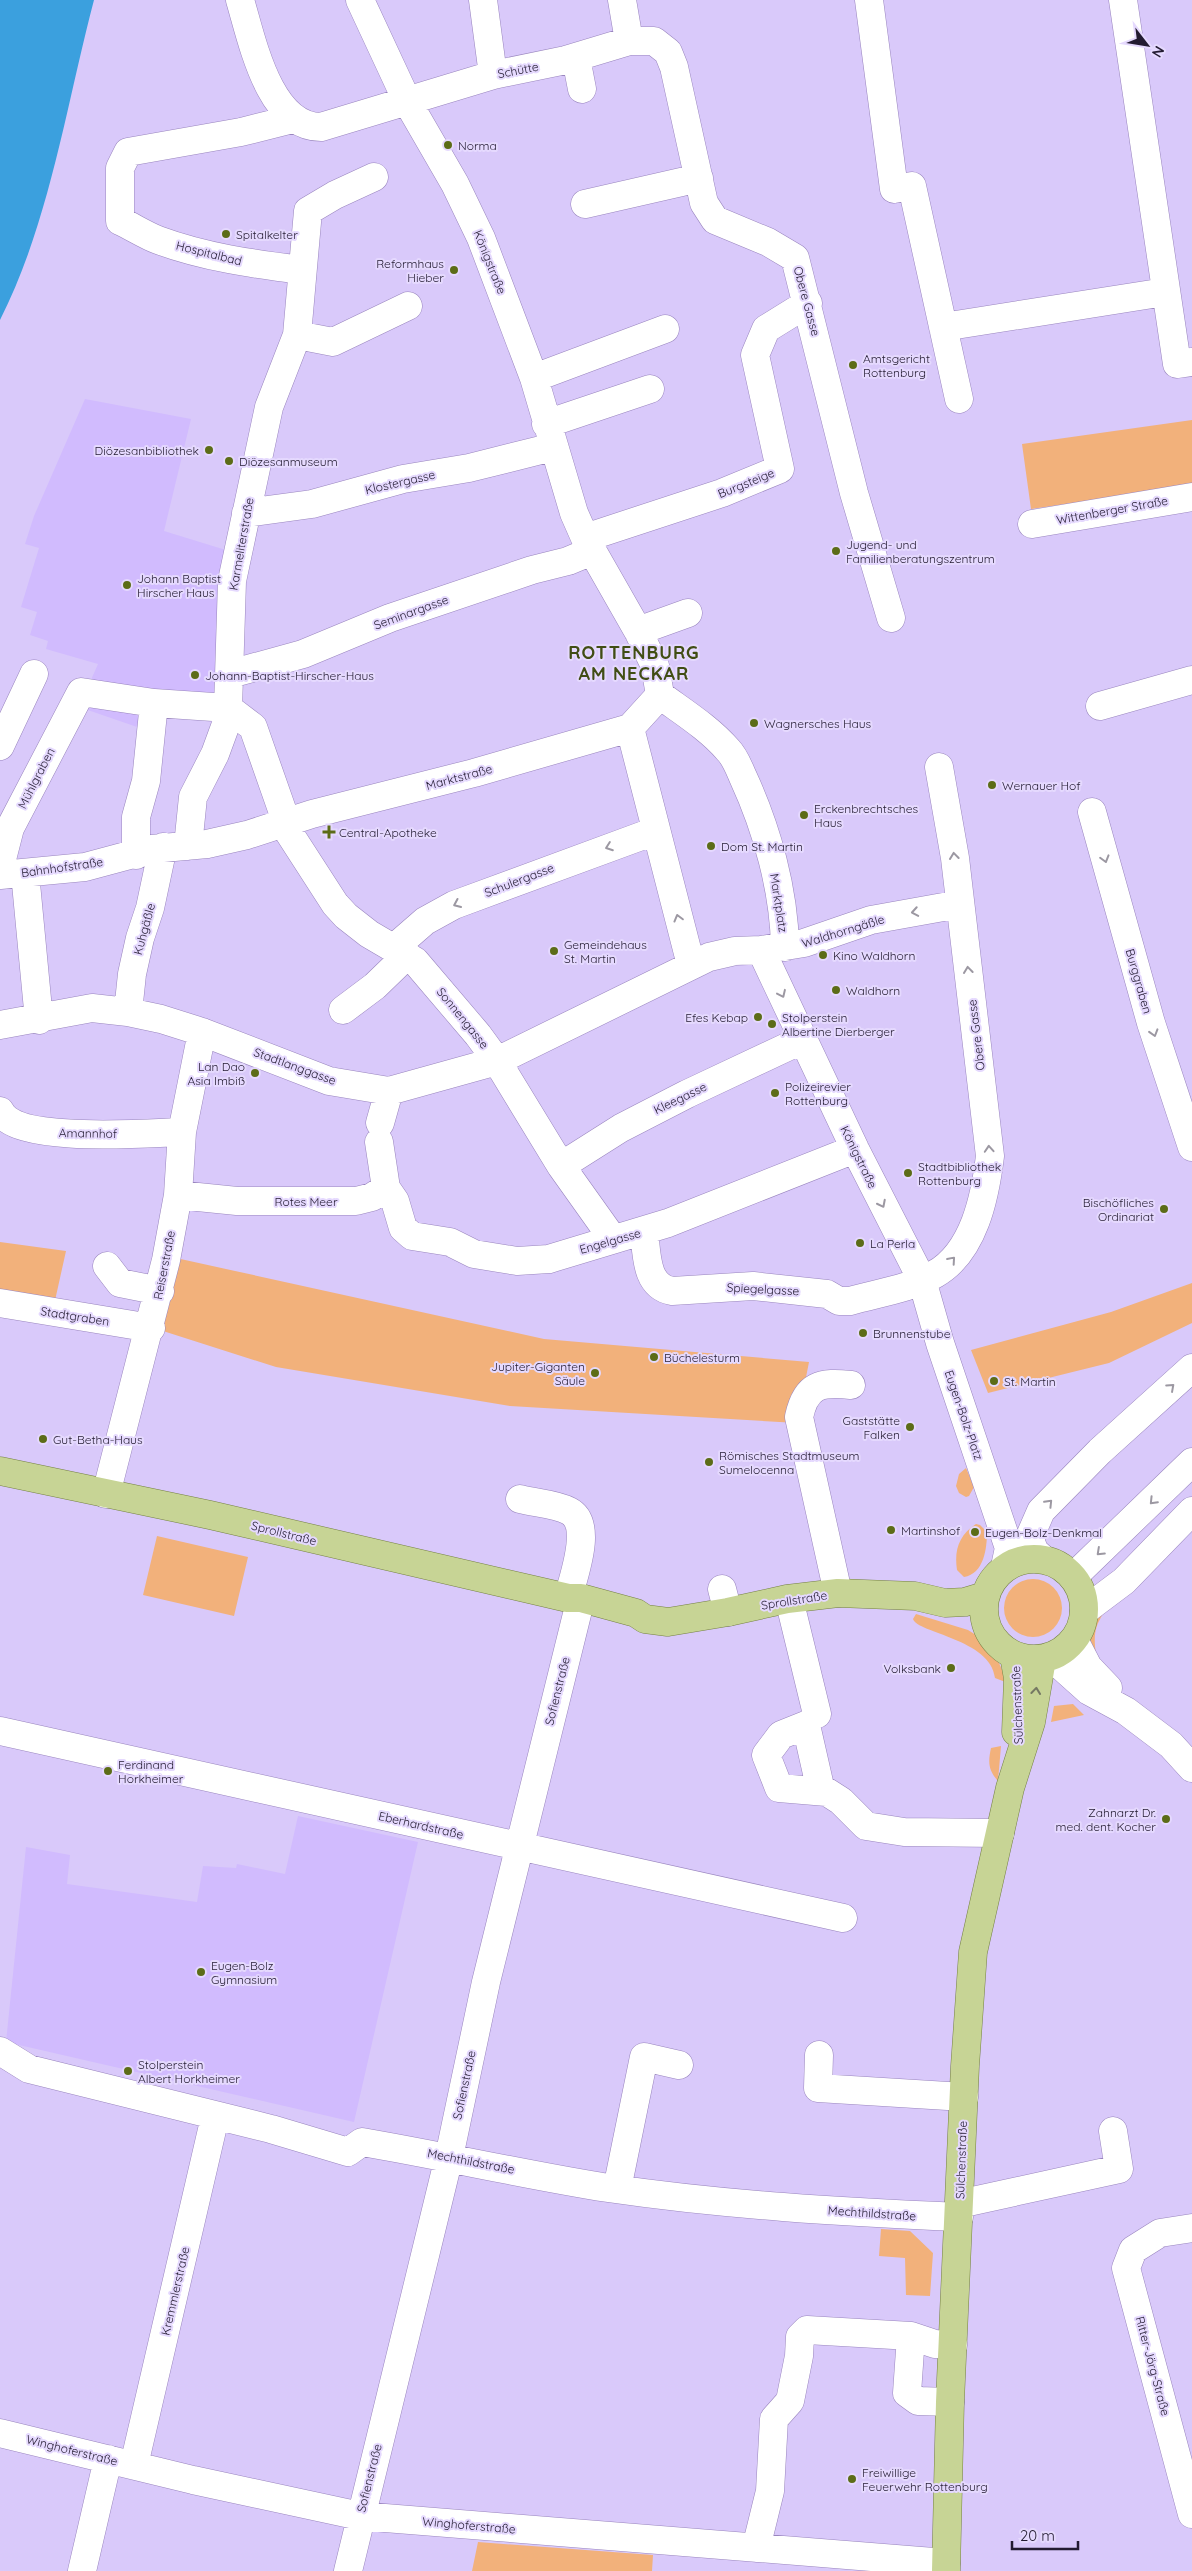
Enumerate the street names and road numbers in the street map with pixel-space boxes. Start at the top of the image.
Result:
street label: Schütte [496,59,540,81]
street label: Königstraße [470,228,510,296]
street label: Hospitalbad [175,238,243,268]
street label: Obere Gasse [791,265,824,338]
street label: Burgsteige [716,465,777,501]
street label: Klostergasse [363,467,437,497]
street label: Wittenberger Straße [1055,493,1169,527]
street label: Karmeliterstraße [225,496,257,592]
street label: Seminargasse [372,591,451,632]
street label: Mühlgraben [14,745,58,811]
street label: Marktstraße [424,761,494,793]
street label: Bahnhofstraße [20,854,104,880]
street label: Schulergasse [482,860,556,900]
street label: Marktplatz [767,872,791,934]
street label: Kuhgäßle [130,901,158,957]
street label: Waldhorngäßle [800,911,886,951]
street label: Burggraben [1123,947,1155,1015]
street label: Sonnengasse [434,984,492,1052]
street label: Obere Gasse [964,998,988,1071]
street label: Stadtlanggasse [252,1044,338,1088]
street label: Kleegasse [651,1079,709,1117]
street label: Königstraße [837,1123,881,1191]
street label: Amannhof [59,1125,118,1141]
street label: Rotes Meer [274,1194,338,1209]
street label: Engelgasse [578,1225,643,1257]
street label: Reiserstraße [150,1229,178,1301]
street label: Spiegelgasse [726,1280,800,1298]
street label: Stadtgraben [39,1303,111,1329]
street label: Eugen-Bolz-Platz [942,1368,987,1462]
street label: Sprollstraße [250,1518,318,1548]
street label: Sprollstraße [760,1587,828,1613]
street label: Sofienstraße [541,1655,573,1727]
street label: Sülchenstraße [1008,1665,1026,1744]
street label: Eberhardstraße [377,1808,465,1842]
street label: Sofienstraße [449,2049,479,2121]
street label: Sülchenstraße [952,2120,970,2199]
street label: Mechthildstraße [426,2145,516,2177]
street label: Mechthildstraße [827,2202,917,2224]
street label: Kremmlerstraße [158,2245,193,2337]
street label: Ritter-Jörg-Straße [1133,2315,1174,2417]
street label: Winghoferstraße [25,2431,119,2469]
street label: Sofienstraße [353,2442,385,2514]
street label: Winghoferstraße [422,2513,516,2537]

